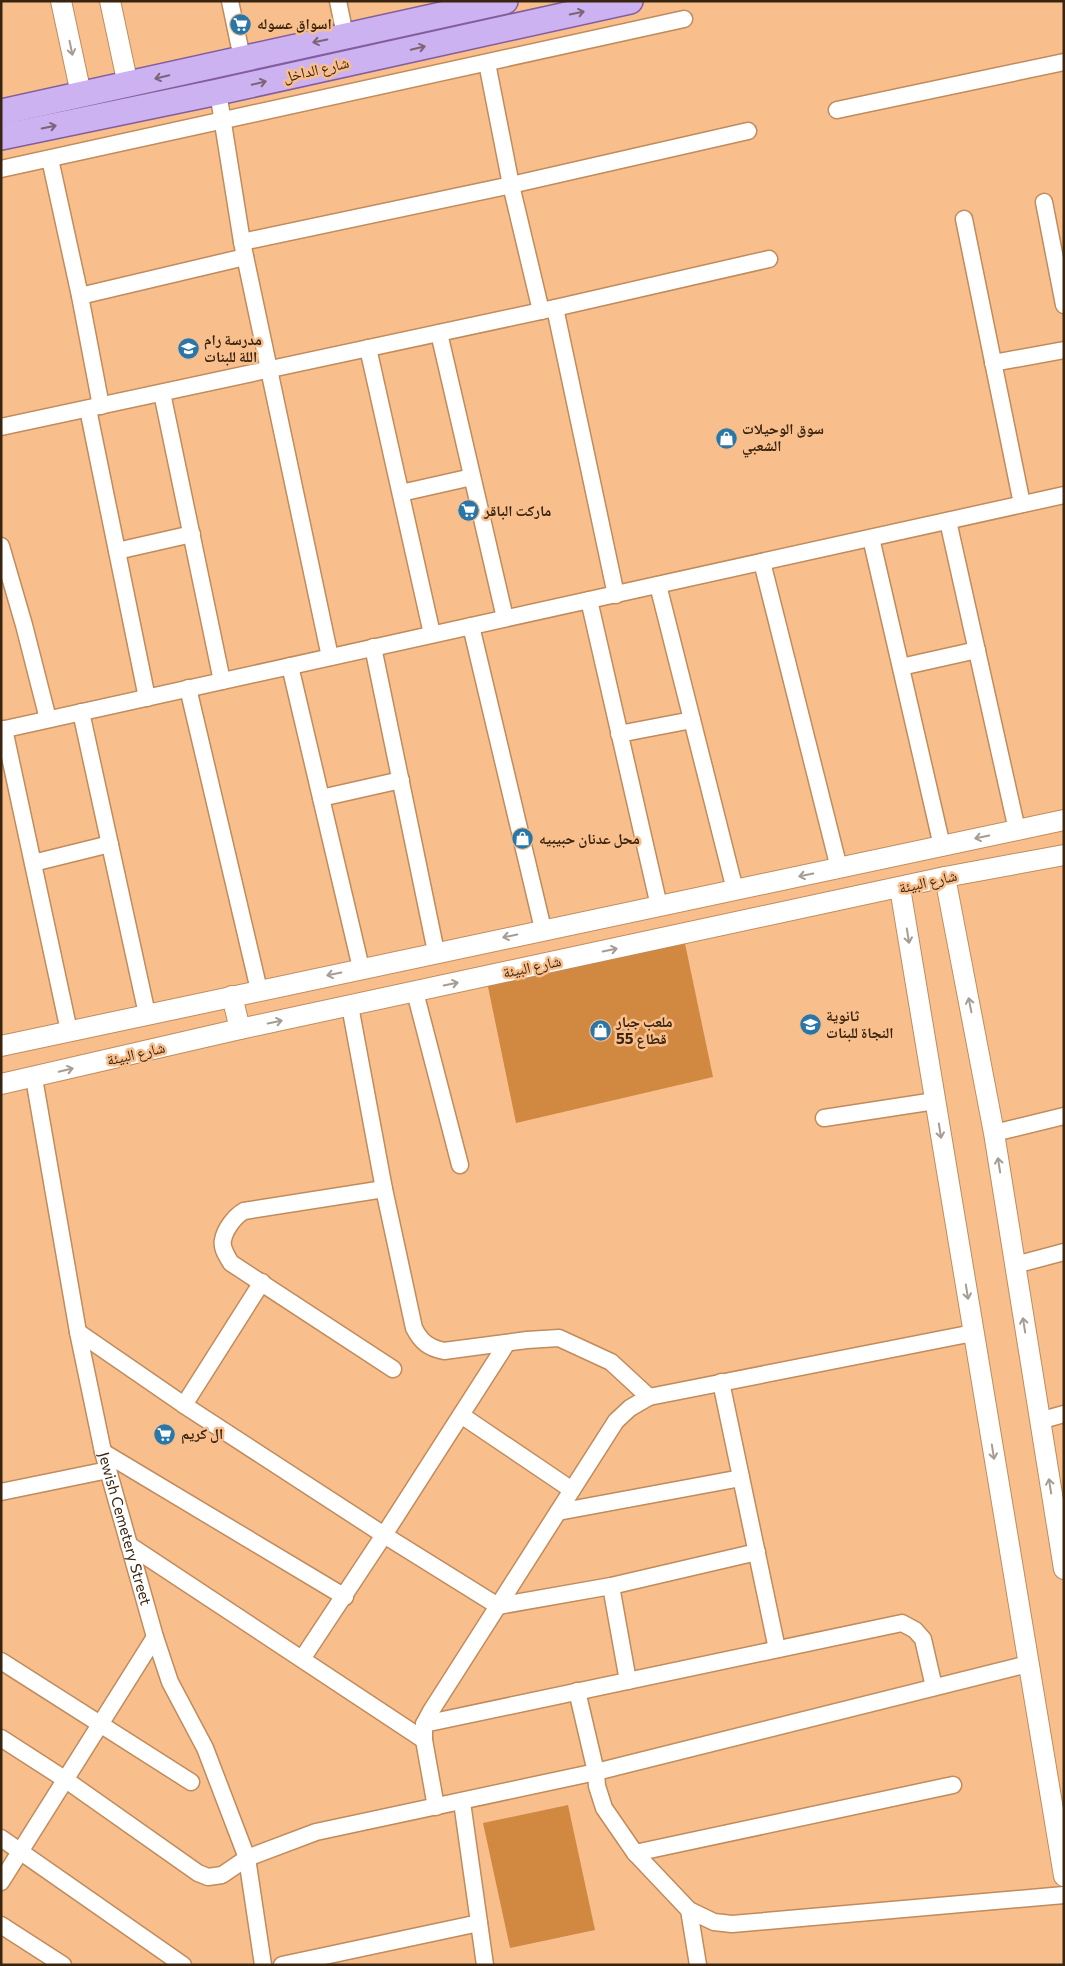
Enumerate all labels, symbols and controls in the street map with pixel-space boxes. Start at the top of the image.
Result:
one-way arrow [568,8,584,17]
supermarket icon: اسواق عسوله [229,12,253,36]
place label: اسواق عسوله [257,14,332,33]
one-way arrow [313,36,329,46]
one-way arrow [67,39,76,55]
one-way arrow [410,43,426,52]
street label: شارع الداخل [281,53,351,87]
one-way arrow [154,73,170,82]
one-way arrow [251,78,267,87]
one-way arrow [41,121,57,131]
place label: مدرسة رام اللة للبنات [204,330,262,366]
school or university icon: مدرسة رام اللة للبنات [176,337,200,361]
place label: سوق الوحيلات الشعبي [742,419,824,458]
shop icon: سوق الوحيلات الشعبي [714,426,738,450]
supermarket icon: ماركت الباقر [456,499,480,523]
place label: ماركت الباقر [483,501,551,520]
shop icon: محل عدنان حبيبيه [511,827,535,851]
place label: محل عدنان حبيبيه [539,829,640,848]
one-way arrow [974,833,990,842]
street label: شارع البيئة [897,866,959,898]
one-way arrow [798,870,814,880]
one-way arrow [903,928,913,944]
one-way arrow [502,932,518,942]
one-way arrow [602,945,618,954]
street label: شارع البيئة [501,951,563,983]
one-way arrow [326,970,342,979]
one-way arrow [443,979,459,988]
one-way arrow [964,998,974,1014]
place label: ثانوية النجاة للبنات [826,1006,893,1042]
place label: ملعب جبار قطاع 55 [615,1012,673,1049]
school or university icon: ثانوية النجاة للبنات [798,1013,822,1037]
one-way arrow [267,1017,283,1026]
shop icon: ملعب جبار قطاع 55 [588,1019,612,1043]
street label: شارع البيئة [105,1038,167,1070]
one-way arrow [57,1065,73,1074]
one-way arrow [935,1123,945,1139]
one-way arrow [993,1157,1003,1173]
one-way arrow [962,1283,972,1299]
one-way arrow [1019,1318,1029,1334]
supermarket icon: ال كريم [153,1422,177,1446]
place label: ال كريم [181,1424,223,1444]
one-way arrow [989,1443,999,1459]
street label: Jewish Cemetery Street [95,1450,156,1607]
one-way arrow [1045,1478,1055,1494]

